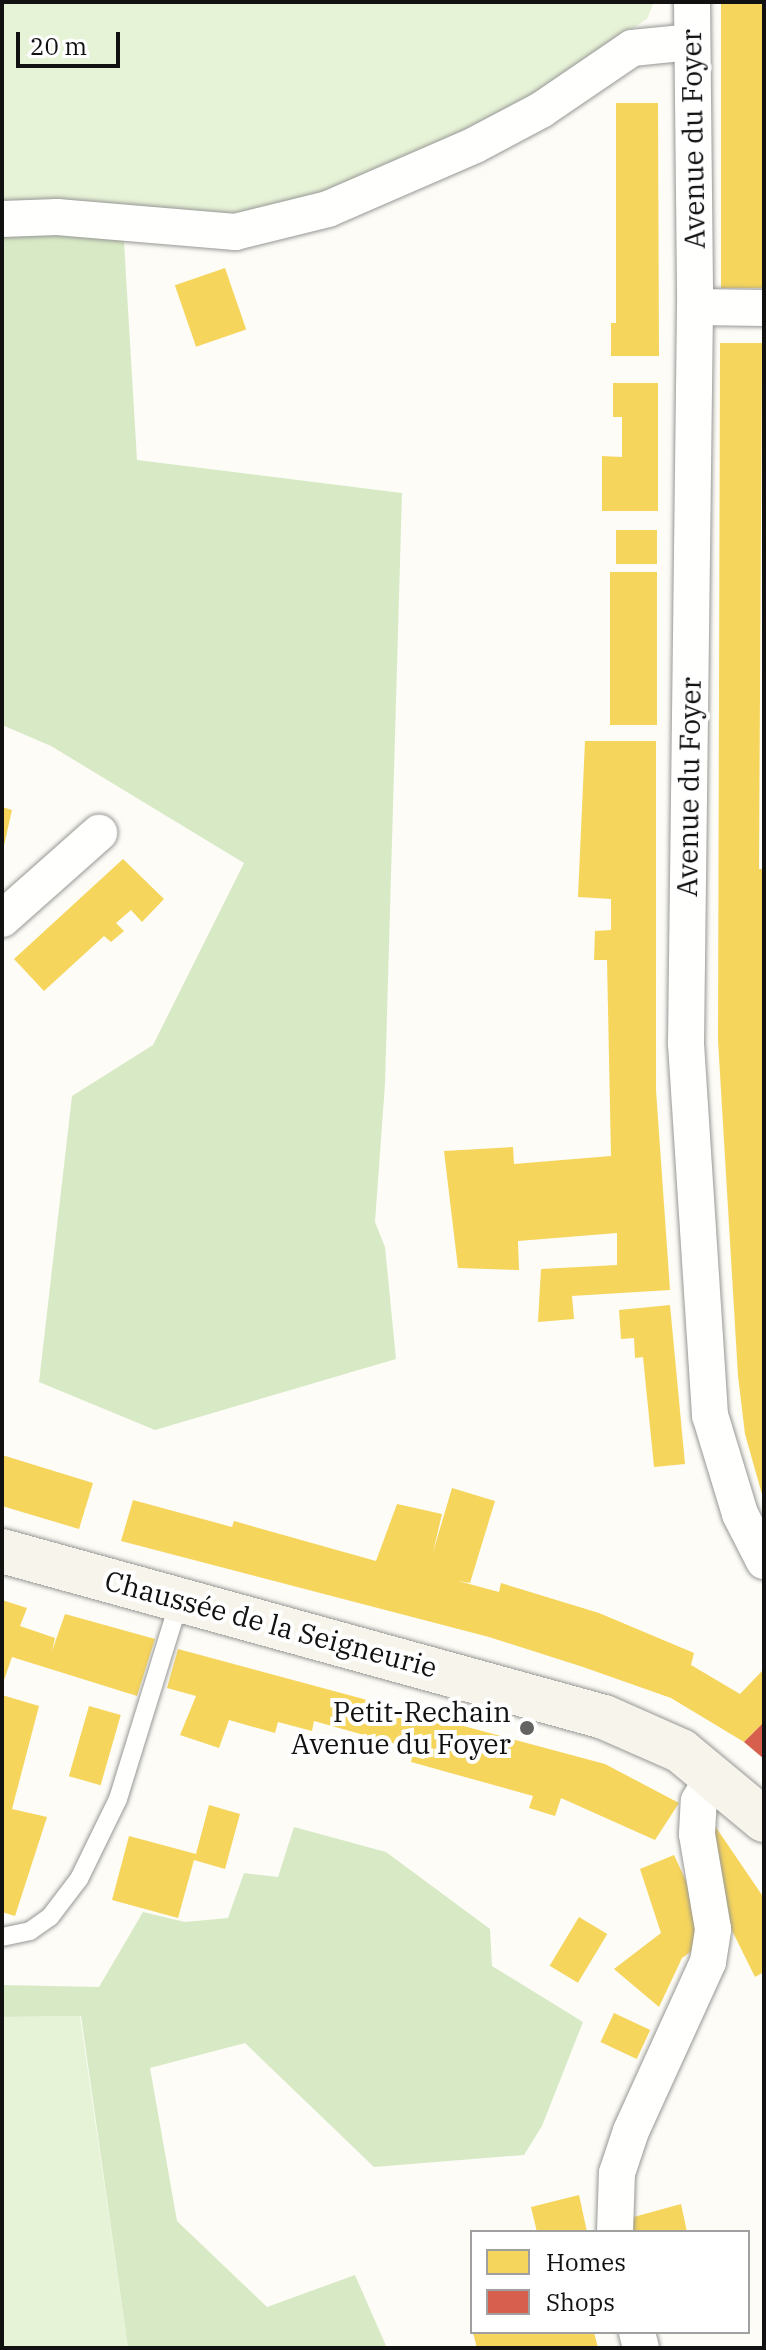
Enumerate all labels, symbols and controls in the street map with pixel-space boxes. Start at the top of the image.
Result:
scale bar [20,16,124,66]
street label: Avenue du Foyer [674,29,712,249]
text: 20 m [30,30,87,62]
street label: Avenue du Foyer [670,677,708,897]
street label: Chaussée de la Seigneurie [101,1563,441,1685]
place label: Petit-Rechain Avenue du Foyer [291,1695,511,1761]
marker: Petit-Rechain Avenue du Foyer [518,1719,536,1737]
legend [470,2230,750,2334]
text: Homes [546,2246,626,2278]
text: Shops [546,2286,615,2318]

